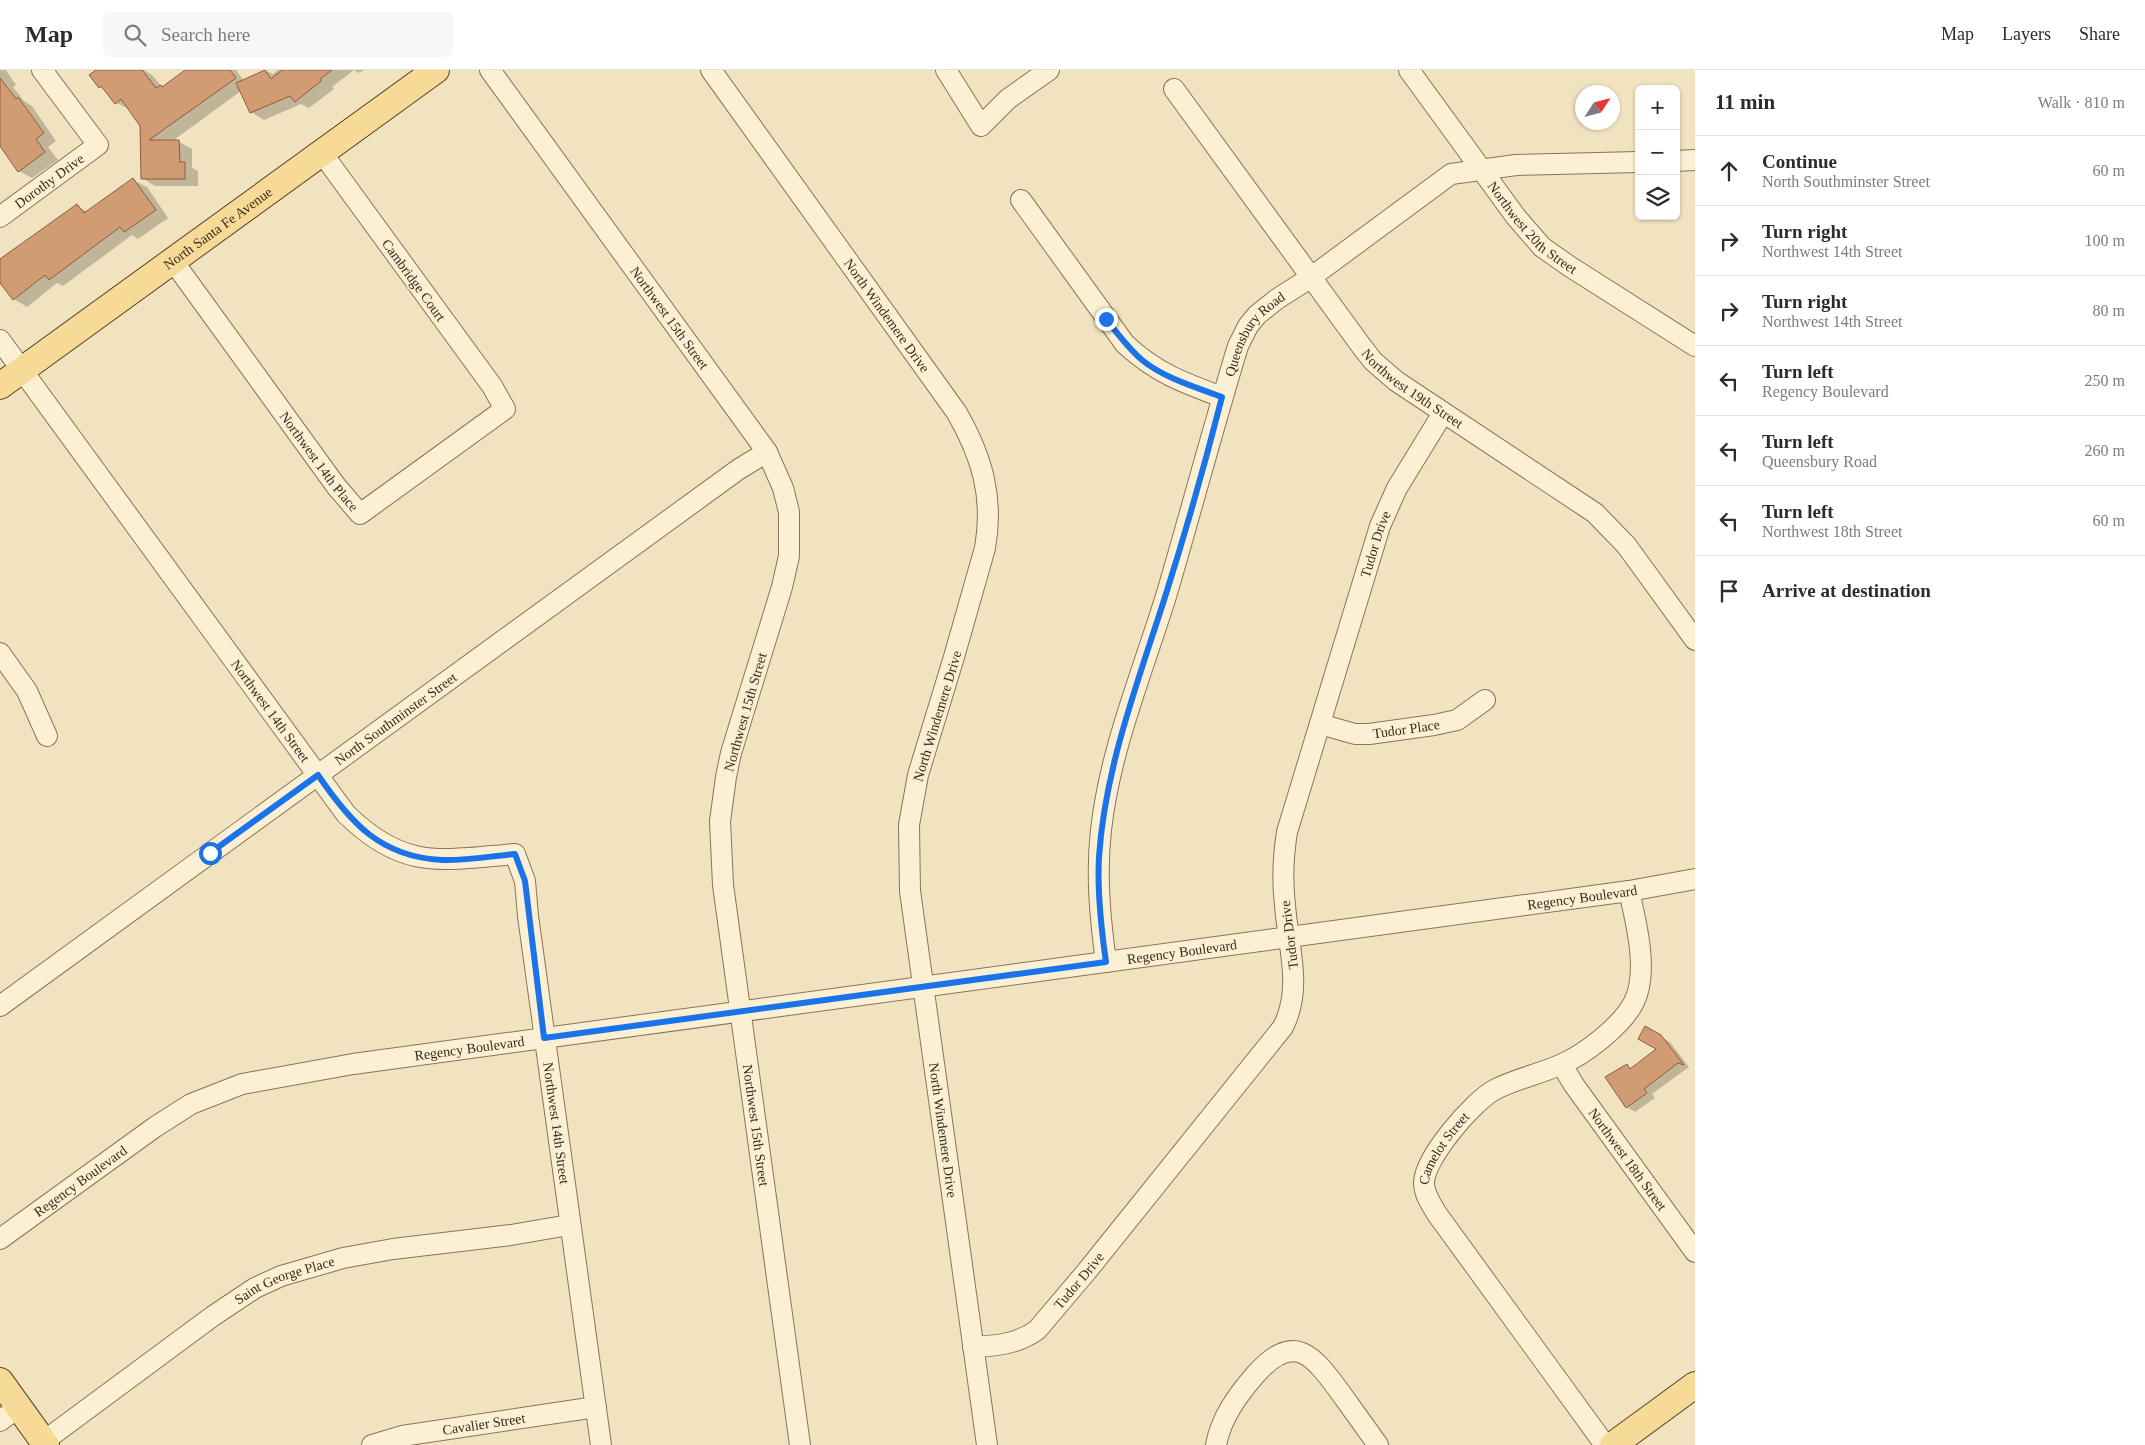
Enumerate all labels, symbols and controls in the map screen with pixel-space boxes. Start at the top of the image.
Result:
search box [103,12,453,57]
text: Map [25,21,73,47]
icon: search [121,21,149,49]
text: Search here [161,24,250,45]
text: Map [1941,24,1974,44]
text: Layers [2002,24,2051,44]
text: Share [2079,24,2120,44]
north arrow [1575,85,1620,130]
map controls [1635,85,1680,220]
button: + [1635,85,1680,130]
text: 11 min [1715,90,1775,114]
text: Walk · 810 m [2038,94,2125,111]
button: − [1635,130,1680,175]
street label: Dorothy Drive [12,151,87,212]
text: Continue [1762,151,1837,172]
icon: ahead [1715,157,1743,185]
text: 60 m [2093,162,2125,179]
text: North Southminster Street [1762,173,1930,190]
button: layers [1635,175,1680,220]
street label: Northwest 20th Street [1485,179,1580,277]
street label: North Santa Fe Avenue [161,184,275,273]
text: Turn right [1762,221,1847,242]
icon: right [1715,227,1743,255]
text: 100 m [2085,232,2125,249]
street label: Cambridge Court [379,236,448,324]
text: Northwest 14th Street [1762,243,1902,260]
street label: North Windemere Drive [841,256,932,375]
street label: Northwest 15th Street [627,264,711,372]
street label: Queensbury Road [1222,289,1287,378]
text: Turn right [1762,291,1847,312]
icon: right [1715,297,1743,325]
text: 80 m [2093,302,2125,319]
route end [1095,308,1118,331]
text: Northwest 14th Street [1762,313,1902,330]
street label: Northwest 19th Street [1358,346,1466,431]
text: Turn left [1762,361,1834,382]
icon: left [1715,367,1743,395]
text: 250 m [2085,372,2125,389]
text: Regency Boulevard [1762,383,1889,400]
street label: Northwest 14th Place [277,409,361,514]
text: Turn left [1762,431,1834,452]
icon: left [1715,437,1743,465]
text: 260 m [2085,442,2125,459]
text: Queensbury Road [1762,453,1877,470]
text: Turn left [1762,501,1834,522]
icon: left [1715,507,1743,535]
street label: Tudor Drive [1358,509,1394,579]
text: 60 m [2093,512,2125,529]
text: Northwest 18th Street [1762,523,1902,540]
icon: arrive [1715,577,1743,605]
text: Arrive at destination [1762,580,1931,601]
street label: North Windemere Drive [910,649,965,783]
street label: Northwest 15th Street [721,651,770,773]
street label: Northwest 14th Street [228,657,313,765]
street label: North Southminster Street [332,670,460,768]
street label: Tudor Place [1372,717,1441,741]
route start [199,842,222,865]
street label: Regency Boulevard [1526,883,1639,913]
street label: Tudor Drive [1278,900,1301,970]
street label: Regency Boulevard [1126,937,1238,967]
street label: Regency Boulevard [414,1034,525,1064]
street label: Northwest 14th Street [540,1061,572,1185]
street label: North Windemere Drive [926,1062,960,1199]
street label: Northwest 15th Street [740,1063,771,1187]
street label: Northwest 18th Street [1585,1105,1670,1214]
street label: Camelot Street [1417,1109,1472,1186]
street label: Regency Boulevard [31,1143,130,1220]
street label: Tudor Drive [1051,1249,1107,1312]
street label: Saint George Place [232,1254,336,1308]
street label: Cavalier Street [441,1411,526,1438]

